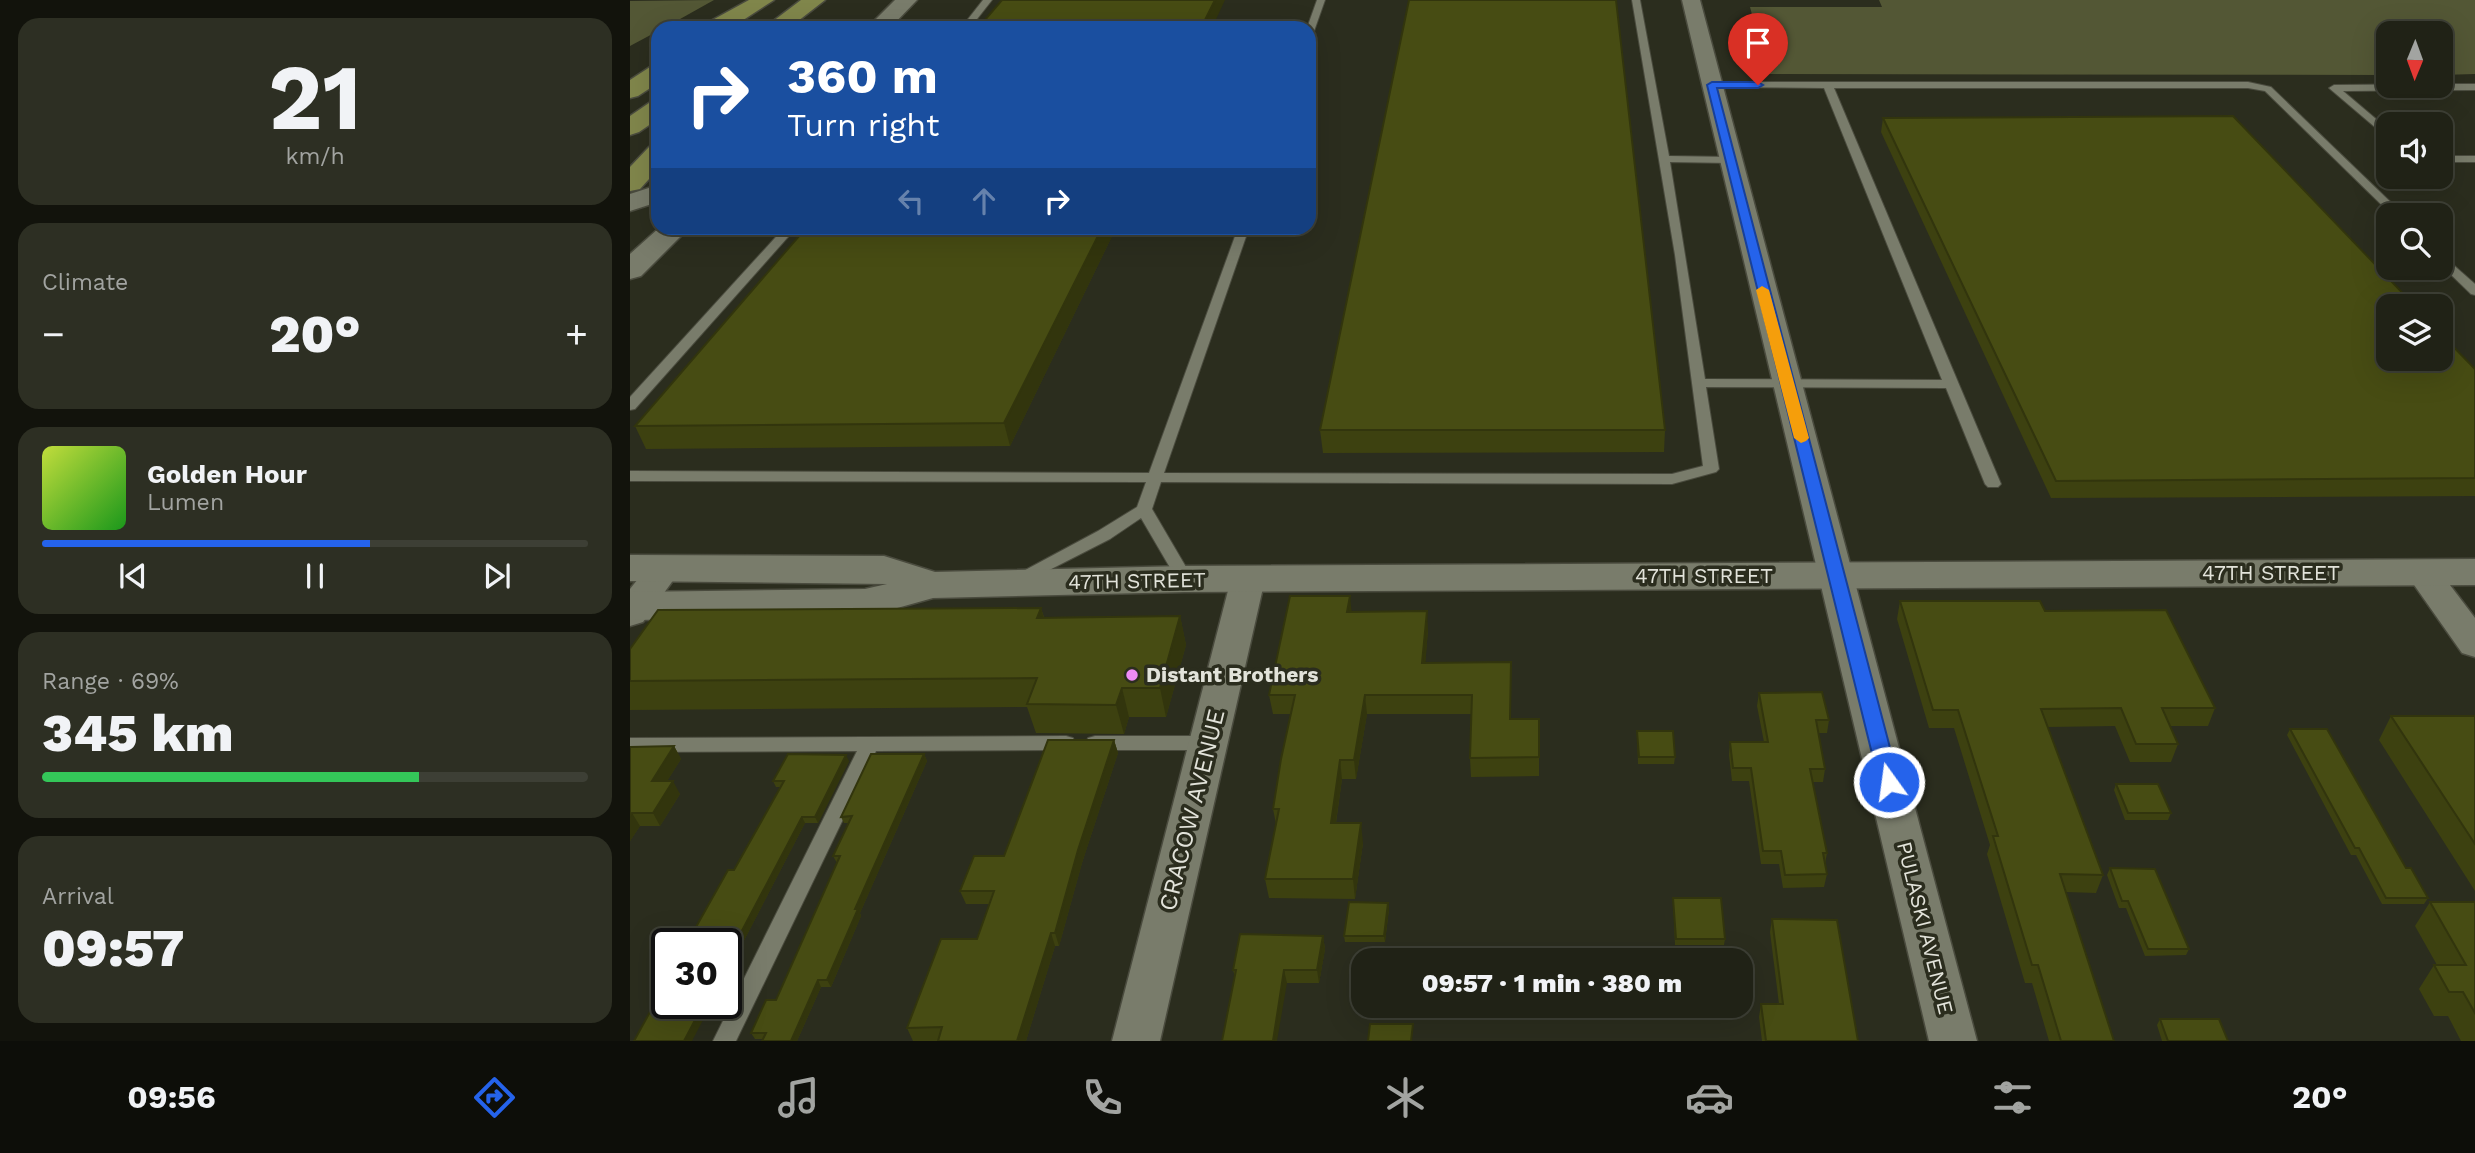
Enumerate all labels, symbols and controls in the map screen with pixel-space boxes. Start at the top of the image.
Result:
pin [1728,13,1788,85]
north arrow [2376,21,2454,98]
map controls [2376,21,2453,371]
icon: arrive [1739,24,1777,62]
text: 21 [268,44,362,151]
text: 360 m [787,47,938,105]
icon: right [672,49,763,140]
text: Turn right [787,106,939,144]
button: sound [2376,112,2453,189]
text: km/h [285,143,345,170]
icon: left [892,182,930,220]
icon: ahead [965,182,1003,220]
icon: right [1038,182,1076,220]
button: search [2376,203,2453,280]
text: Climate [42,269,128,296]
button: layers [2376,294,2453,371]
text: 20° [269,304,361,365]
text: − [42,312,65,356]
text: + [565,312,588,356]
text: Golden Hour [147,459,307,489]
text: Lumen [147,489,224,516]
icon: previous [114,557,152,595]
icon: pause [296,557,334,595]
icon: next [478,557,516,595]
street label: 47TH STREET [2202,560,2340,585]
street label: 47TH STREET [1635,563,1773,588]
street label: 47TH STREET [1068,567,1206,594]
place label: Distant Brothers [1146,662,1318,687]
marker: Distant Brothers [1124,667,1140,683]
text: Range · 69% [42,668,179,695]
text: 345 km [42,703,234,764]
street label: CRACOW AVENUE [1153,706,1231,914]
position arrow [1852,745,1926,819]
street label: PULASKI AVENUE [1892,839,1959,1017]
text: Arrival [42,883,114,910]
text: 09:57 [42,918,184,979]
speed limit sign: 30 [651,928,742,1019]
text: 09:57 · 1 min · 380 m [1422,968,1682,998]
icon: directions [470,1073,519,1122]
icon: music [774,1073,823,1122]
icon: phone [1078,1073,1127,1122]
icon: climate [1381,1073,1430,1122]
icon: car [1685,1073,1734,1122]
icon: filters [1988,1073,2037,1122]
text: 09:56 [127,1078,216,1116]
text: 20° [2292,1078,2348,1116]

